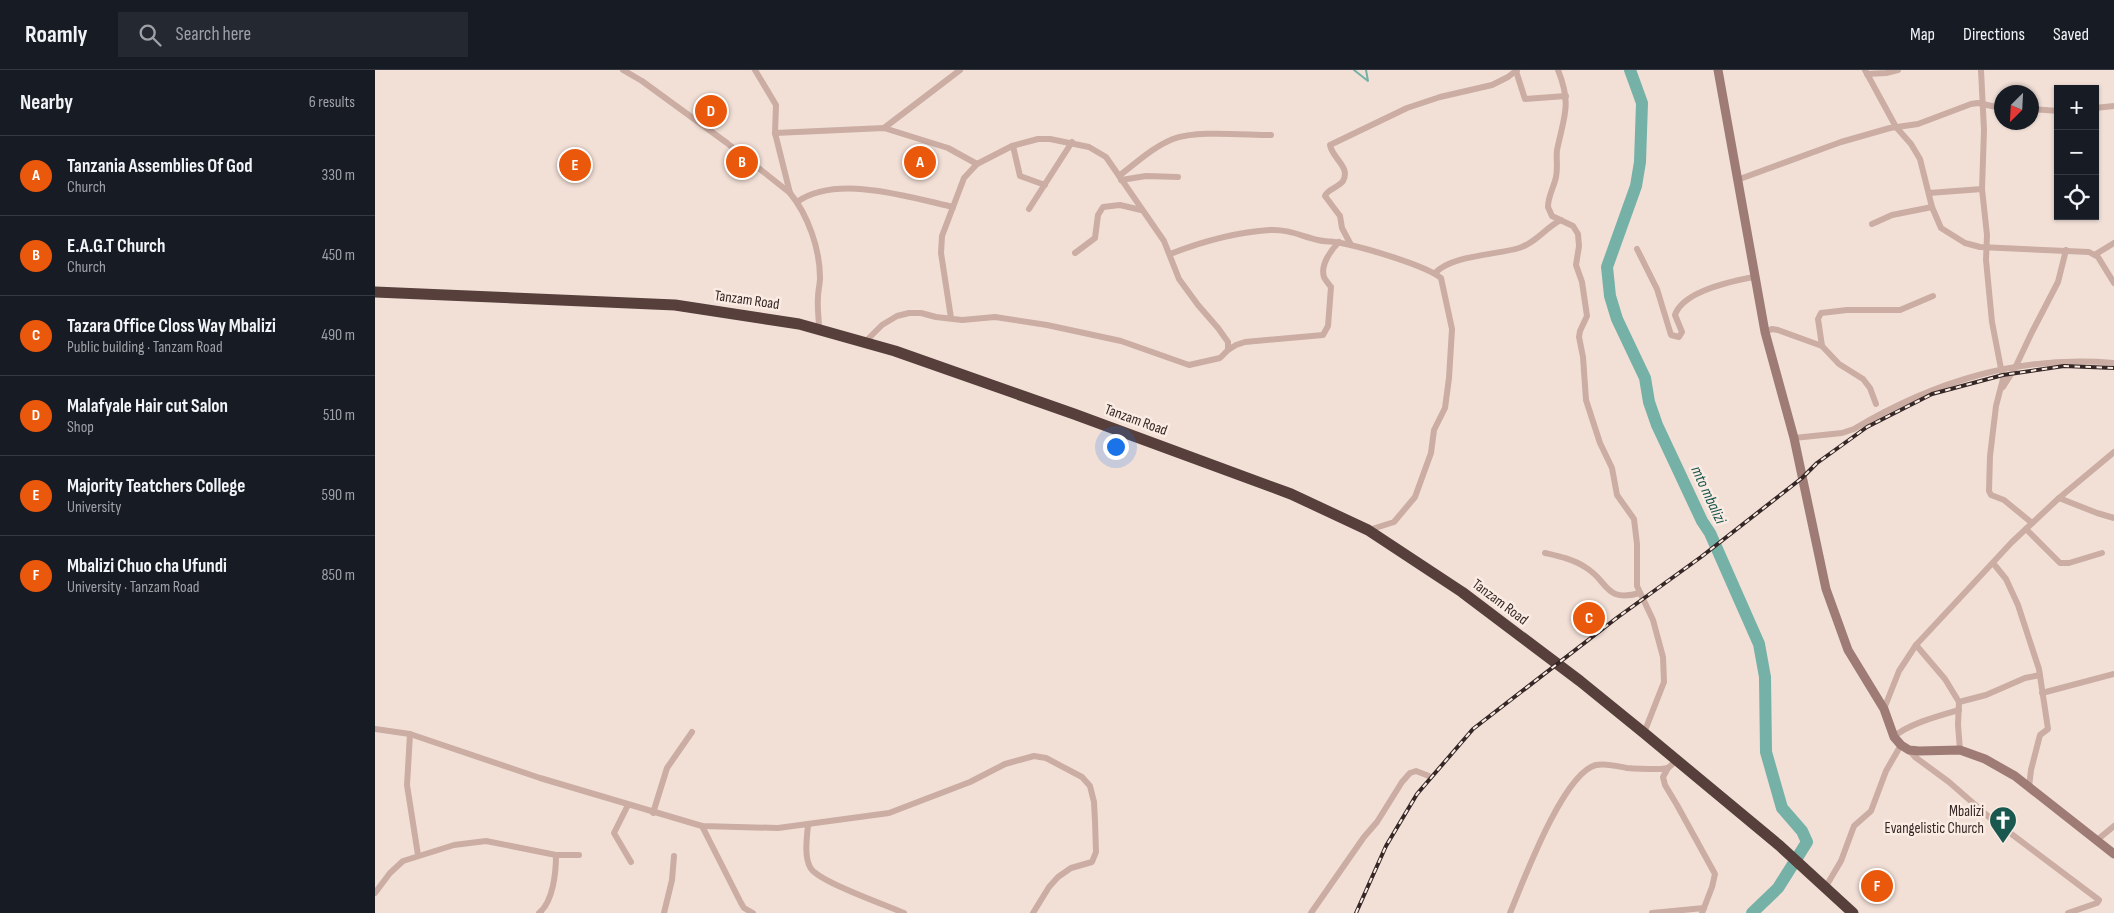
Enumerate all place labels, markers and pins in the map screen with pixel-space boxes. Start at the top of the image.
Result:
pin: D [695,92,727,130]
pin: B [726,143,758,181]
pin: A [904,143,936,181]
pin: E [559,146,591,184]
pin: C [1573,599,1605,637]
place label: Mbalizi Evangelistic Church [1885,802,1984,838]
church icon: Mbalizi Evangelistic Church [1988,805,2018,844]
pin: F [1861,867,1893,905]

